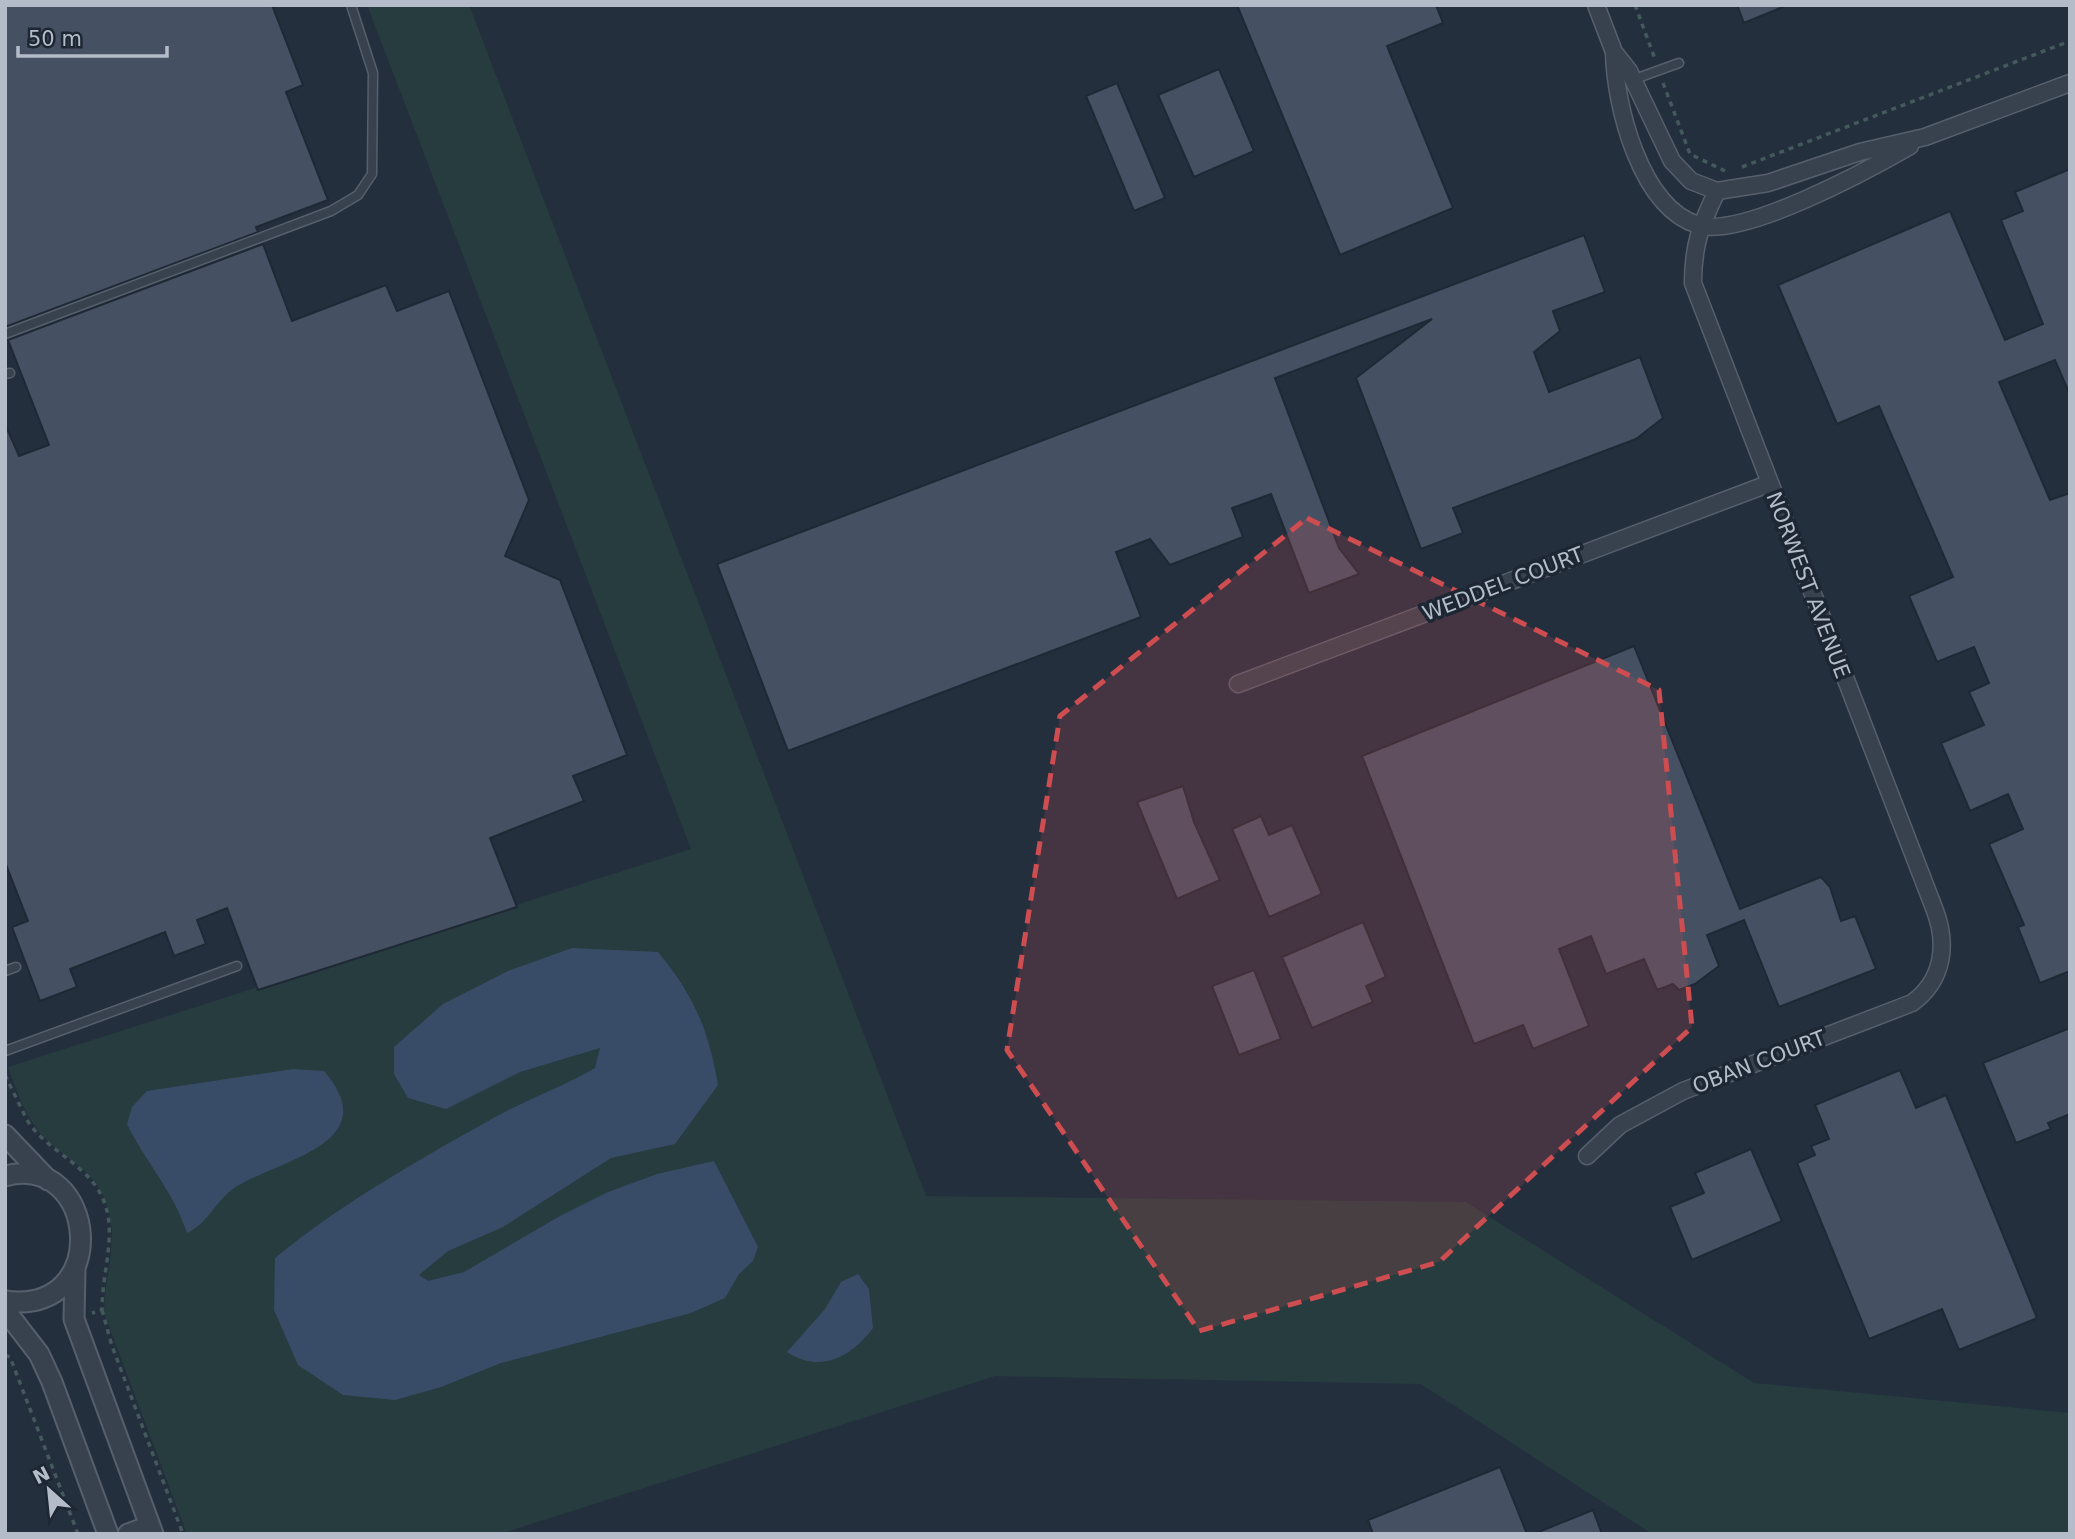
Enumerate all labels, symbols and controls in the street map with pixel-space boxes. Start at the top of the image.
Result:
scale bar [18,14,166,58]
text: 50 m [28,27,82,51]
street label: NORWEST AVENUE [1761,488,1855,682]
street label: WEDDEL COURT [1419,542,1587,626]
street label: OBAN COURT [1689,1026,1829,1098]
north arrow [14,1455,84,1525]
text: N [29,1461,53,1488]

